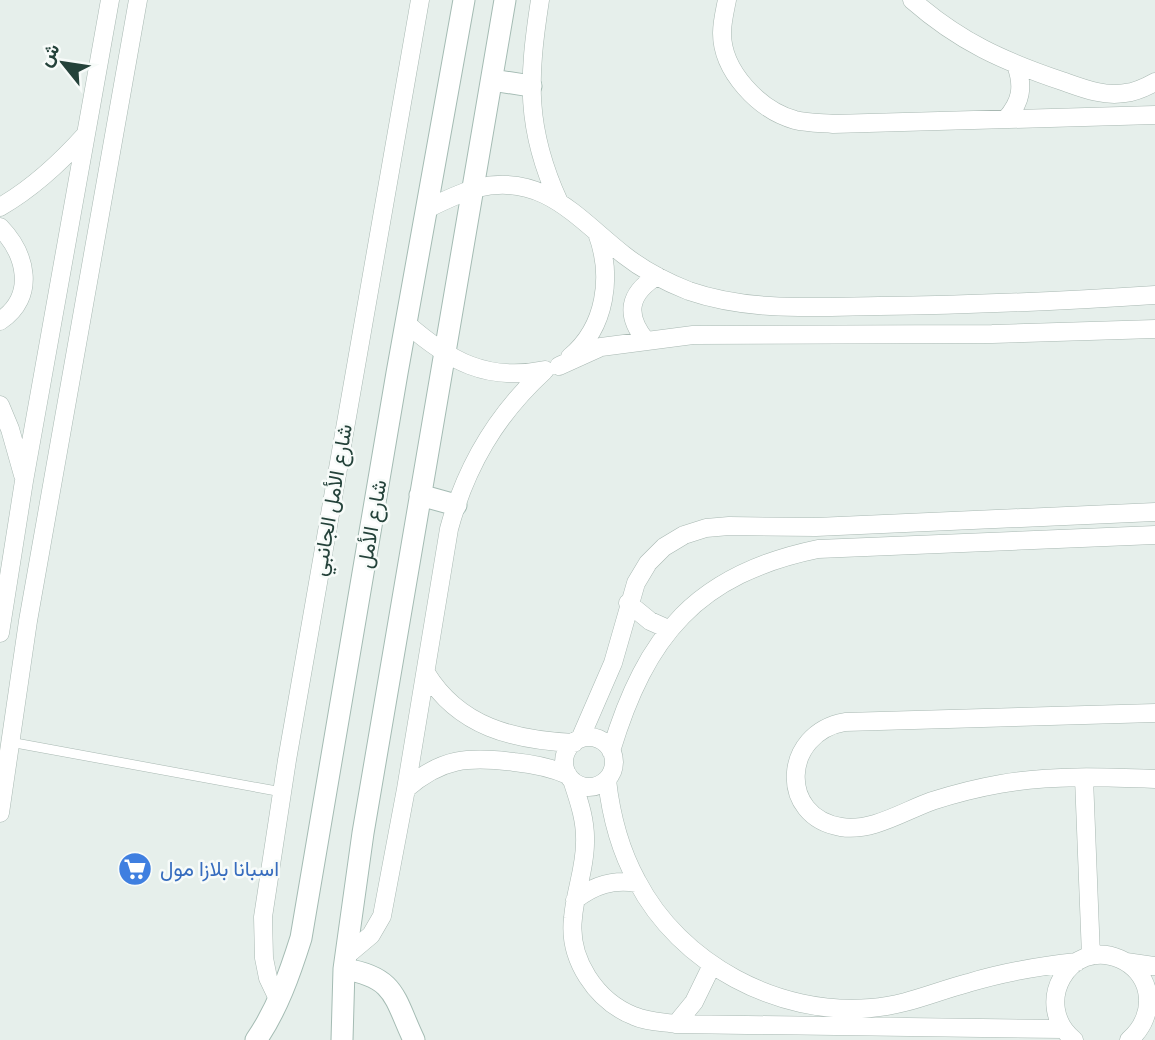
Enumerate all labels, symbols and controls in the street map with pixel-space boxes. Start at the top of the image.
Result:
north arrow [28,28,98,98]
text: ش [32,38,64,70]
street label: شارع الأمل الجانبي [304,422,362,579]
street label: شارع الأمل [349,477,394,570]
supermarket icon: اسبانا بلازا مول [116,850,154,888]
place label: اسبانا بلازا مول [160,854,279,882]

